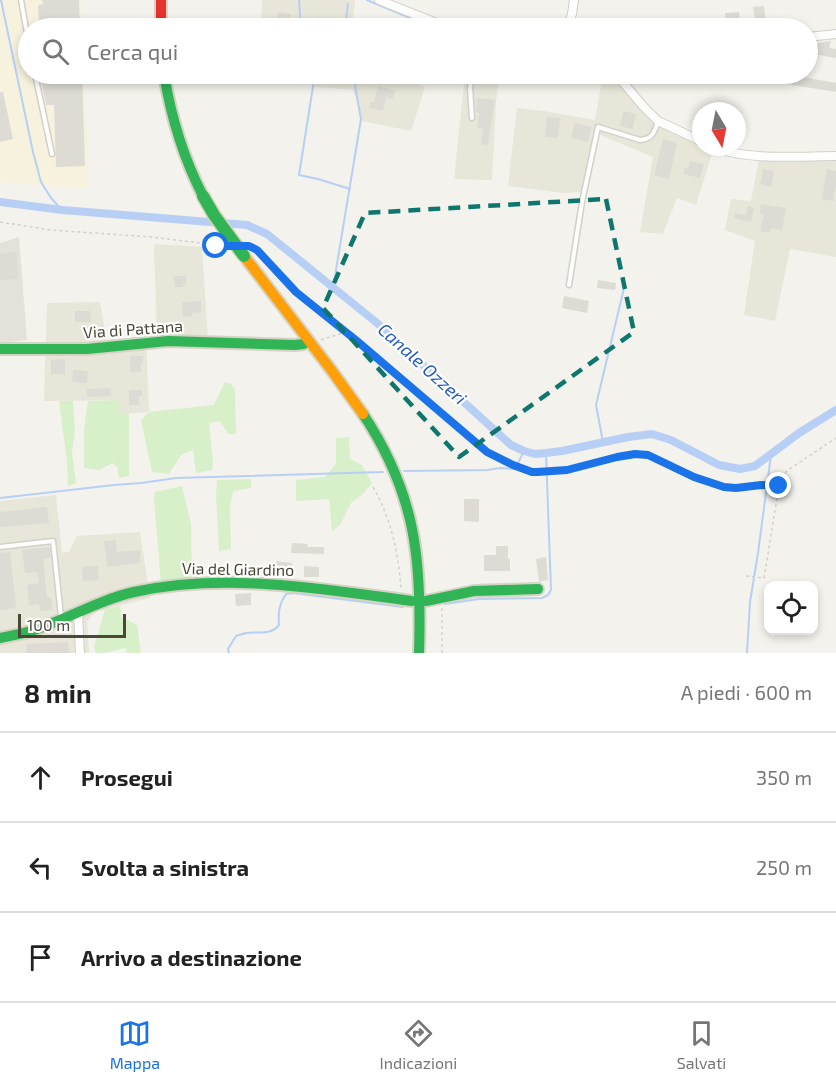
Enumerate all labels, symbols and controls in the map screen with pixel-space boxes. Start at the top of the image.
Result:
search box [18,18,818,84]
icon: search [39,35,72,68]
text: Cerca qui [87,38,178,64]
north arrow [692,102,746,156]
route start [202,232,228,258]
street label: Via di Pattana [82,316,183,341]
water label: Canale Ozzeri [374,318,472,409]
route end [765,472,791,498]
street label: Via del Giardino [182,558,294,579]
map controls [764,581,818,635]
button: locate [764,581,818,635]
scale bar [18,611,126,638]
text: 100 m [27,615,70,634]
text: 8 min [24,677,92,708]
text: A piedi · 600 m [681,680,812,704]
icon: ahead [24,761,57,794]
text: Prosegui [81,764,173,790]
text: 350 m [756,765,812,789]
icon: left [24,851,57,884]
text: Svolta a sinistra [81,854,249,880]
text: 250 m [756,855,812,879]
icon: arrive [24,941,57,974]
text: Arrivo a destinazione [81,944,302,970]
tab: Mappa [110,1017,160,1072]
tab: Indicazioni [380,1017,457,1072]
tab: Salvati [677,1017,726,1072]

